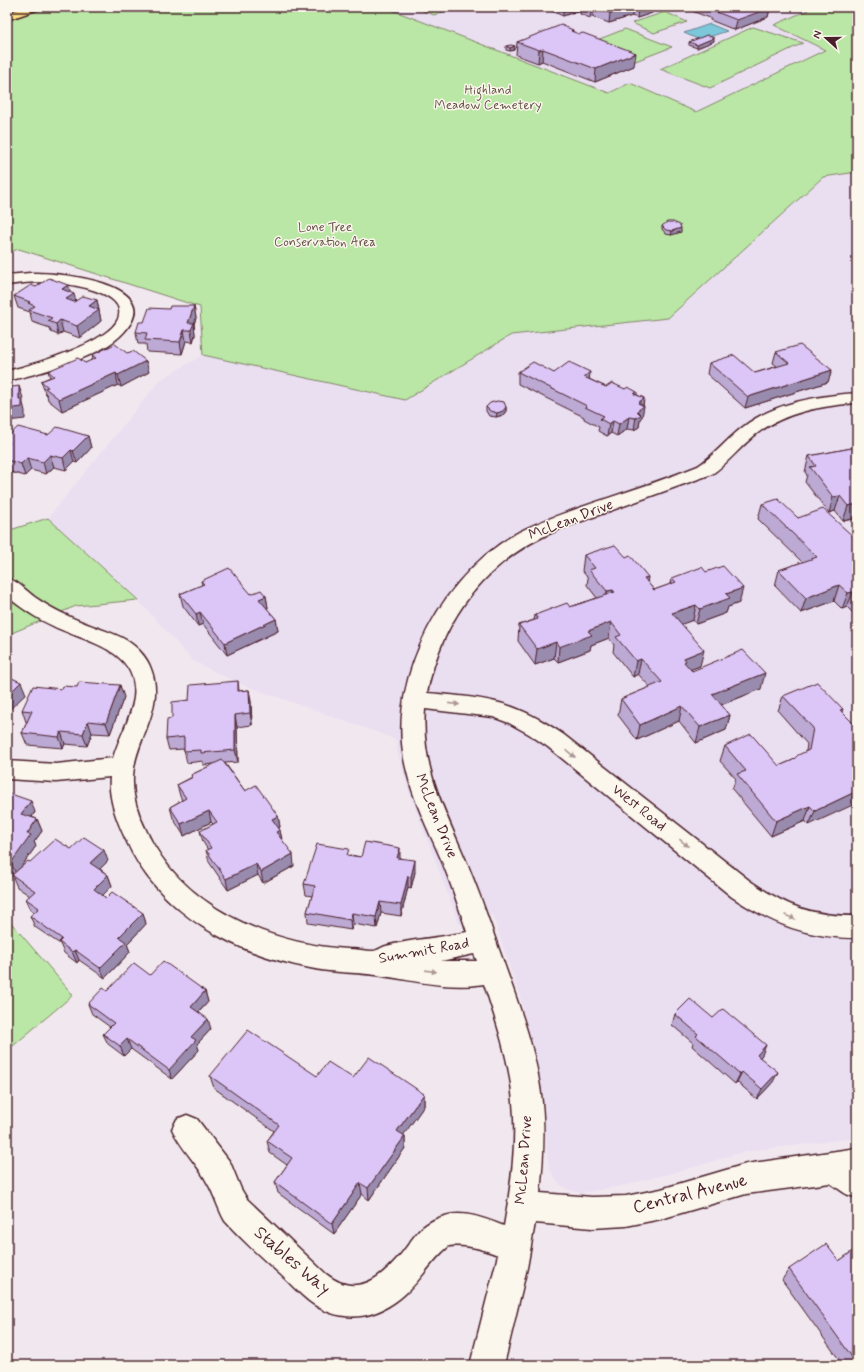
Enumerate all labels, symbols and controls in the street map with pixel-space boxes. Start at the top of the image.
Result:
north arrow [806,18,846,58]
text: N [810,29,825,41]
park label: Highland Meadow Cemetery [434,82,542,114]
park label: Lone Tree Conservation Area [274,219,376,251]
street label: McLean Drive [526,495,617,545]
one-way arrow [448,701,460,708]
one-way arrow [566,749,577,758]
street label: McLean Drive [410,771,462,861]
street label: West Road [608,780,670,836]
one-way arrow [678,839,689,848]
one-way arrow [785,915,797,921]
street label: Summit Road [377,933,471,969]
one-way arrow [425,968,437,974]
street label: McLean Drive [511,1114,537,1205]
street label: Central Avenue [630,1168,750,1220]
street label: Stables Way [249,1221,335,1301]

